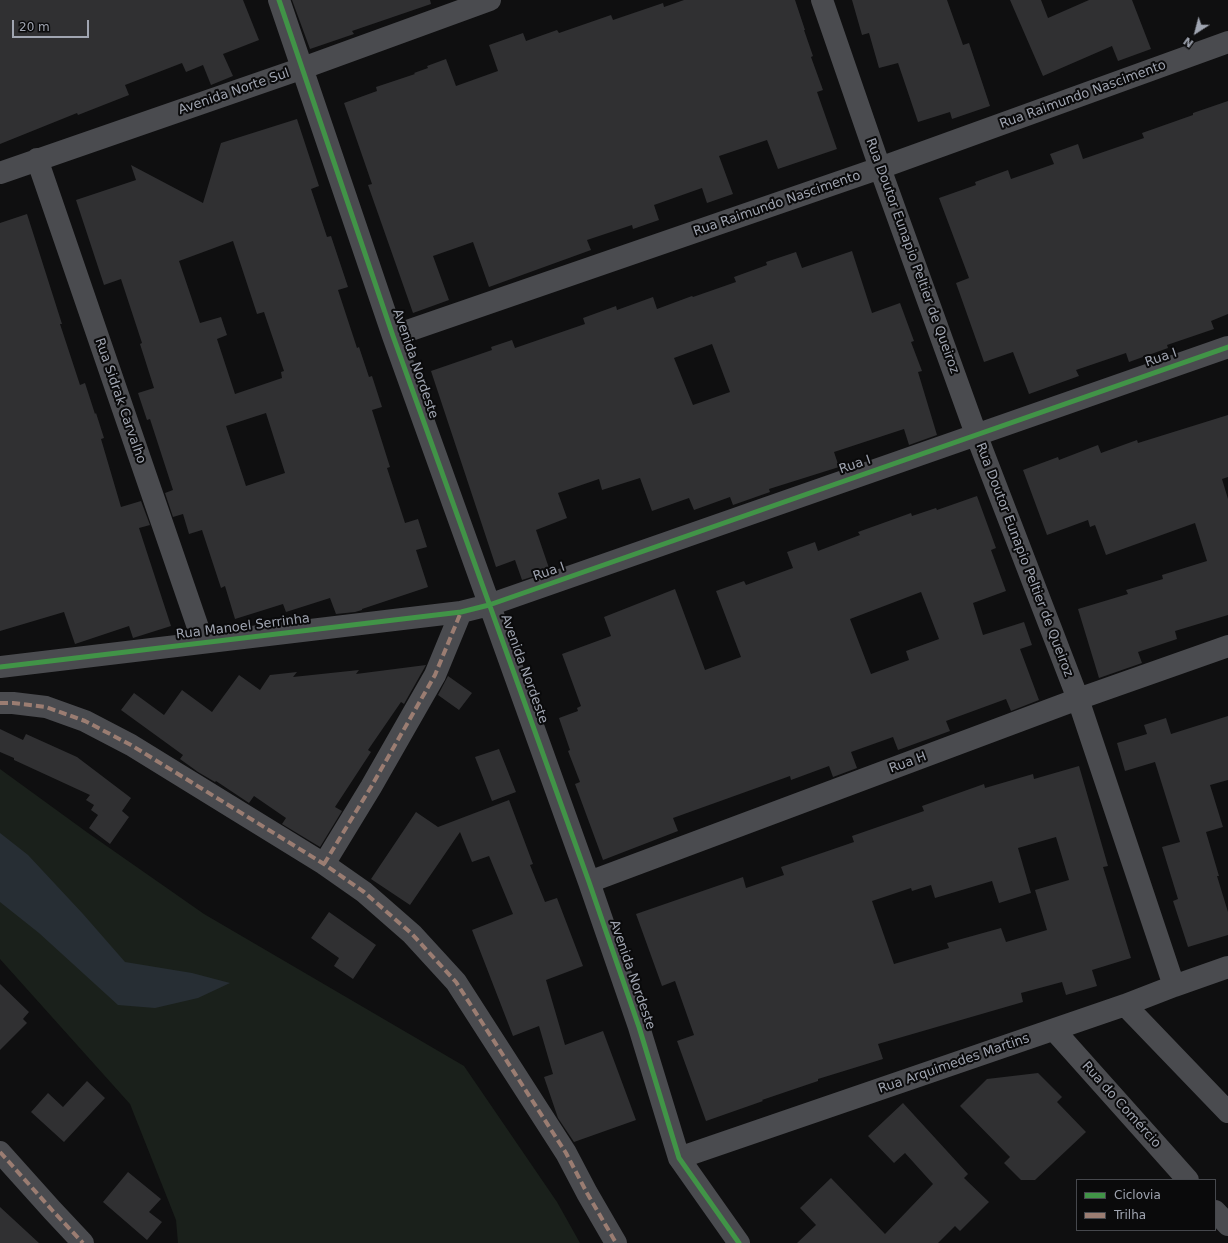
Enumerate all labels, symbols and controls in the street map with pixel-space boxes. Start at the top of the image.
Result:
scale bar [14,12,91,38]
north arrow [1176,12,1216,52]
text: 20 m [19,20,50,34]
text: N [1181,34,1196,50]
street label: Rua Raimundo Nascimento [998,58,1168,132]
street label: Avenida Norte Sul [176,66,292,118]
street label: Rua Doutor Eunapio Peltier de Queiroz [862,136,962,376]
street label: Rua Raimundo Nascimento [691,168,863,240]
street label: Avenida Nordeste [389,307,441,421]
street label: Rua Sidrak Carvalho [91,336,149,466]
street label: Rua I [1143,345,1179,371]
street label: Rua Doutor Eunapio Peltier de Queiroz [972,441,1076,679]
street label: Rua I [837,452,873,478]
street label: Rua I [531,559,567,585]
street label: Rua Manoel Serrinha [175,611,311,643]
street label: Avenida Nordeste [497,612,551,726]
street label: Rua H [887,749,929,777]
street label: Avenida Nordeste [606,918,658,1032]
street label: Rua Arquimedes Martins [876,1031,1032,1097]
street label: Rua do Comércio [1078,1059,1164,1151]
legend [1076,1179,1216,1231]
text: Ciclovia [1114,1188,1161,1202]
text: Trilha [1114,1208,1146,1222]

